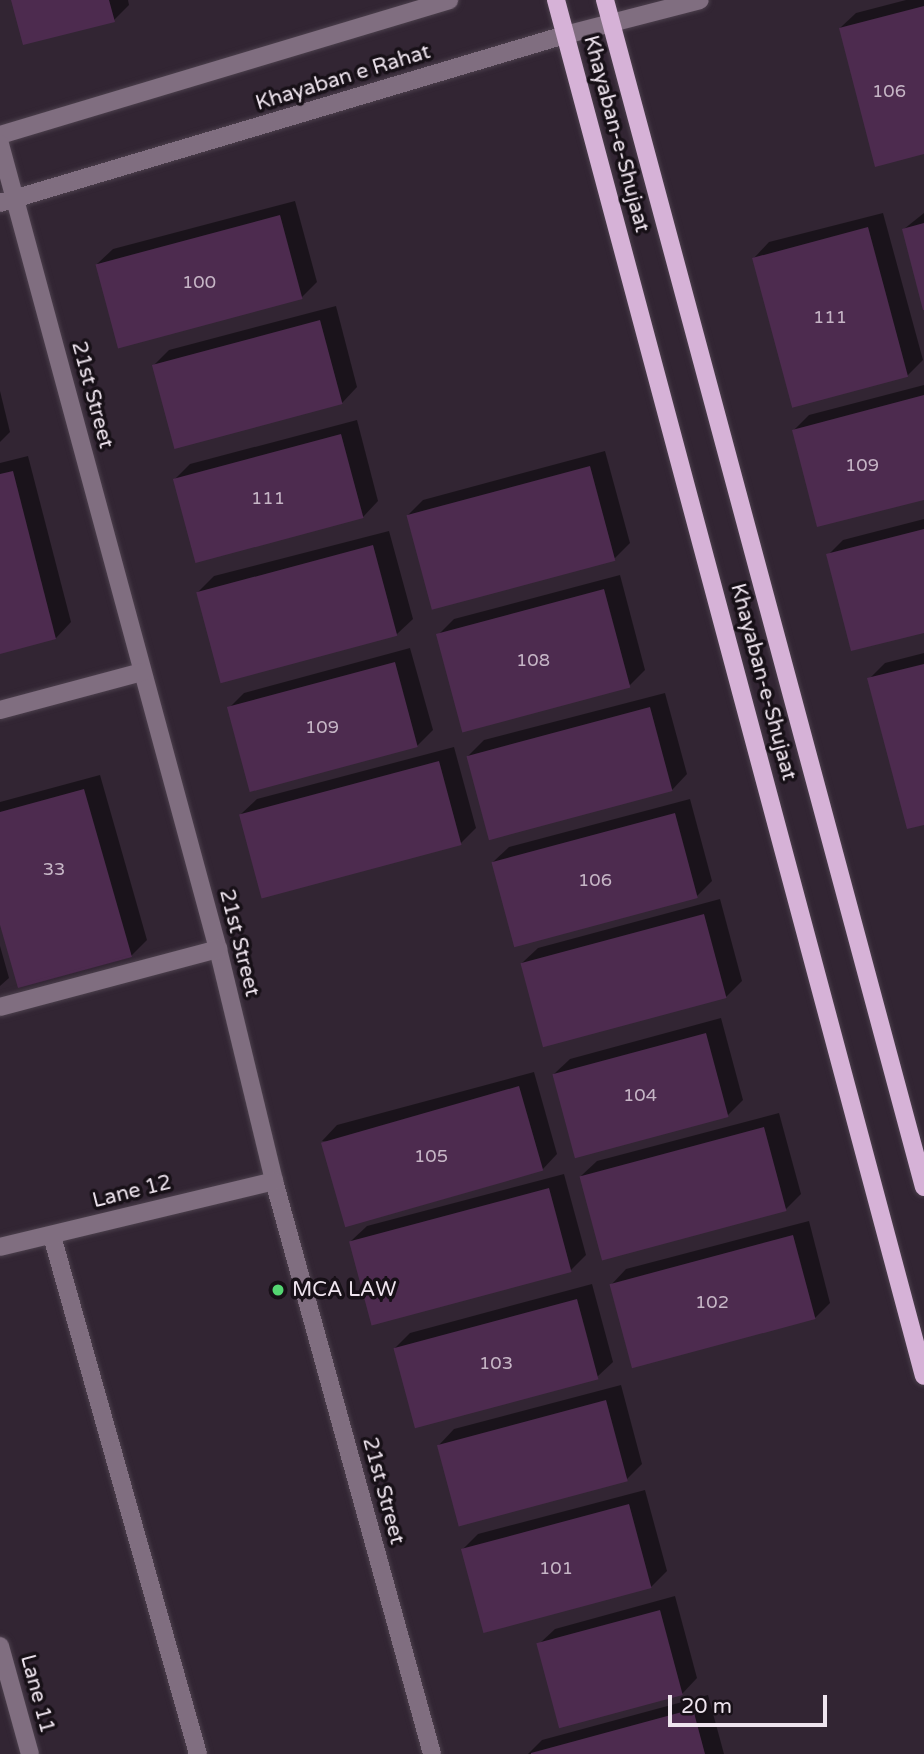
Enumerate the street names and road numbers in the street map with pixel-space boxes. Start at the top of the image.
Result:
street label: Khayaban-e-Shujaat [578,33,654,235]
street label: Khayaban e Rahat [253,39,433,117]
street label: 21st Street [66,339,118,451]
street label: Khayaban-e-Shujaat [725,581,801,783]
street label: 21st Street [213,887,265,999]
street label: Lane 12 [90,1170,174,1214]
street label: 21st Street [357,1435,409,1547]
street label: Lane 11 [14,1652,60,1736]

